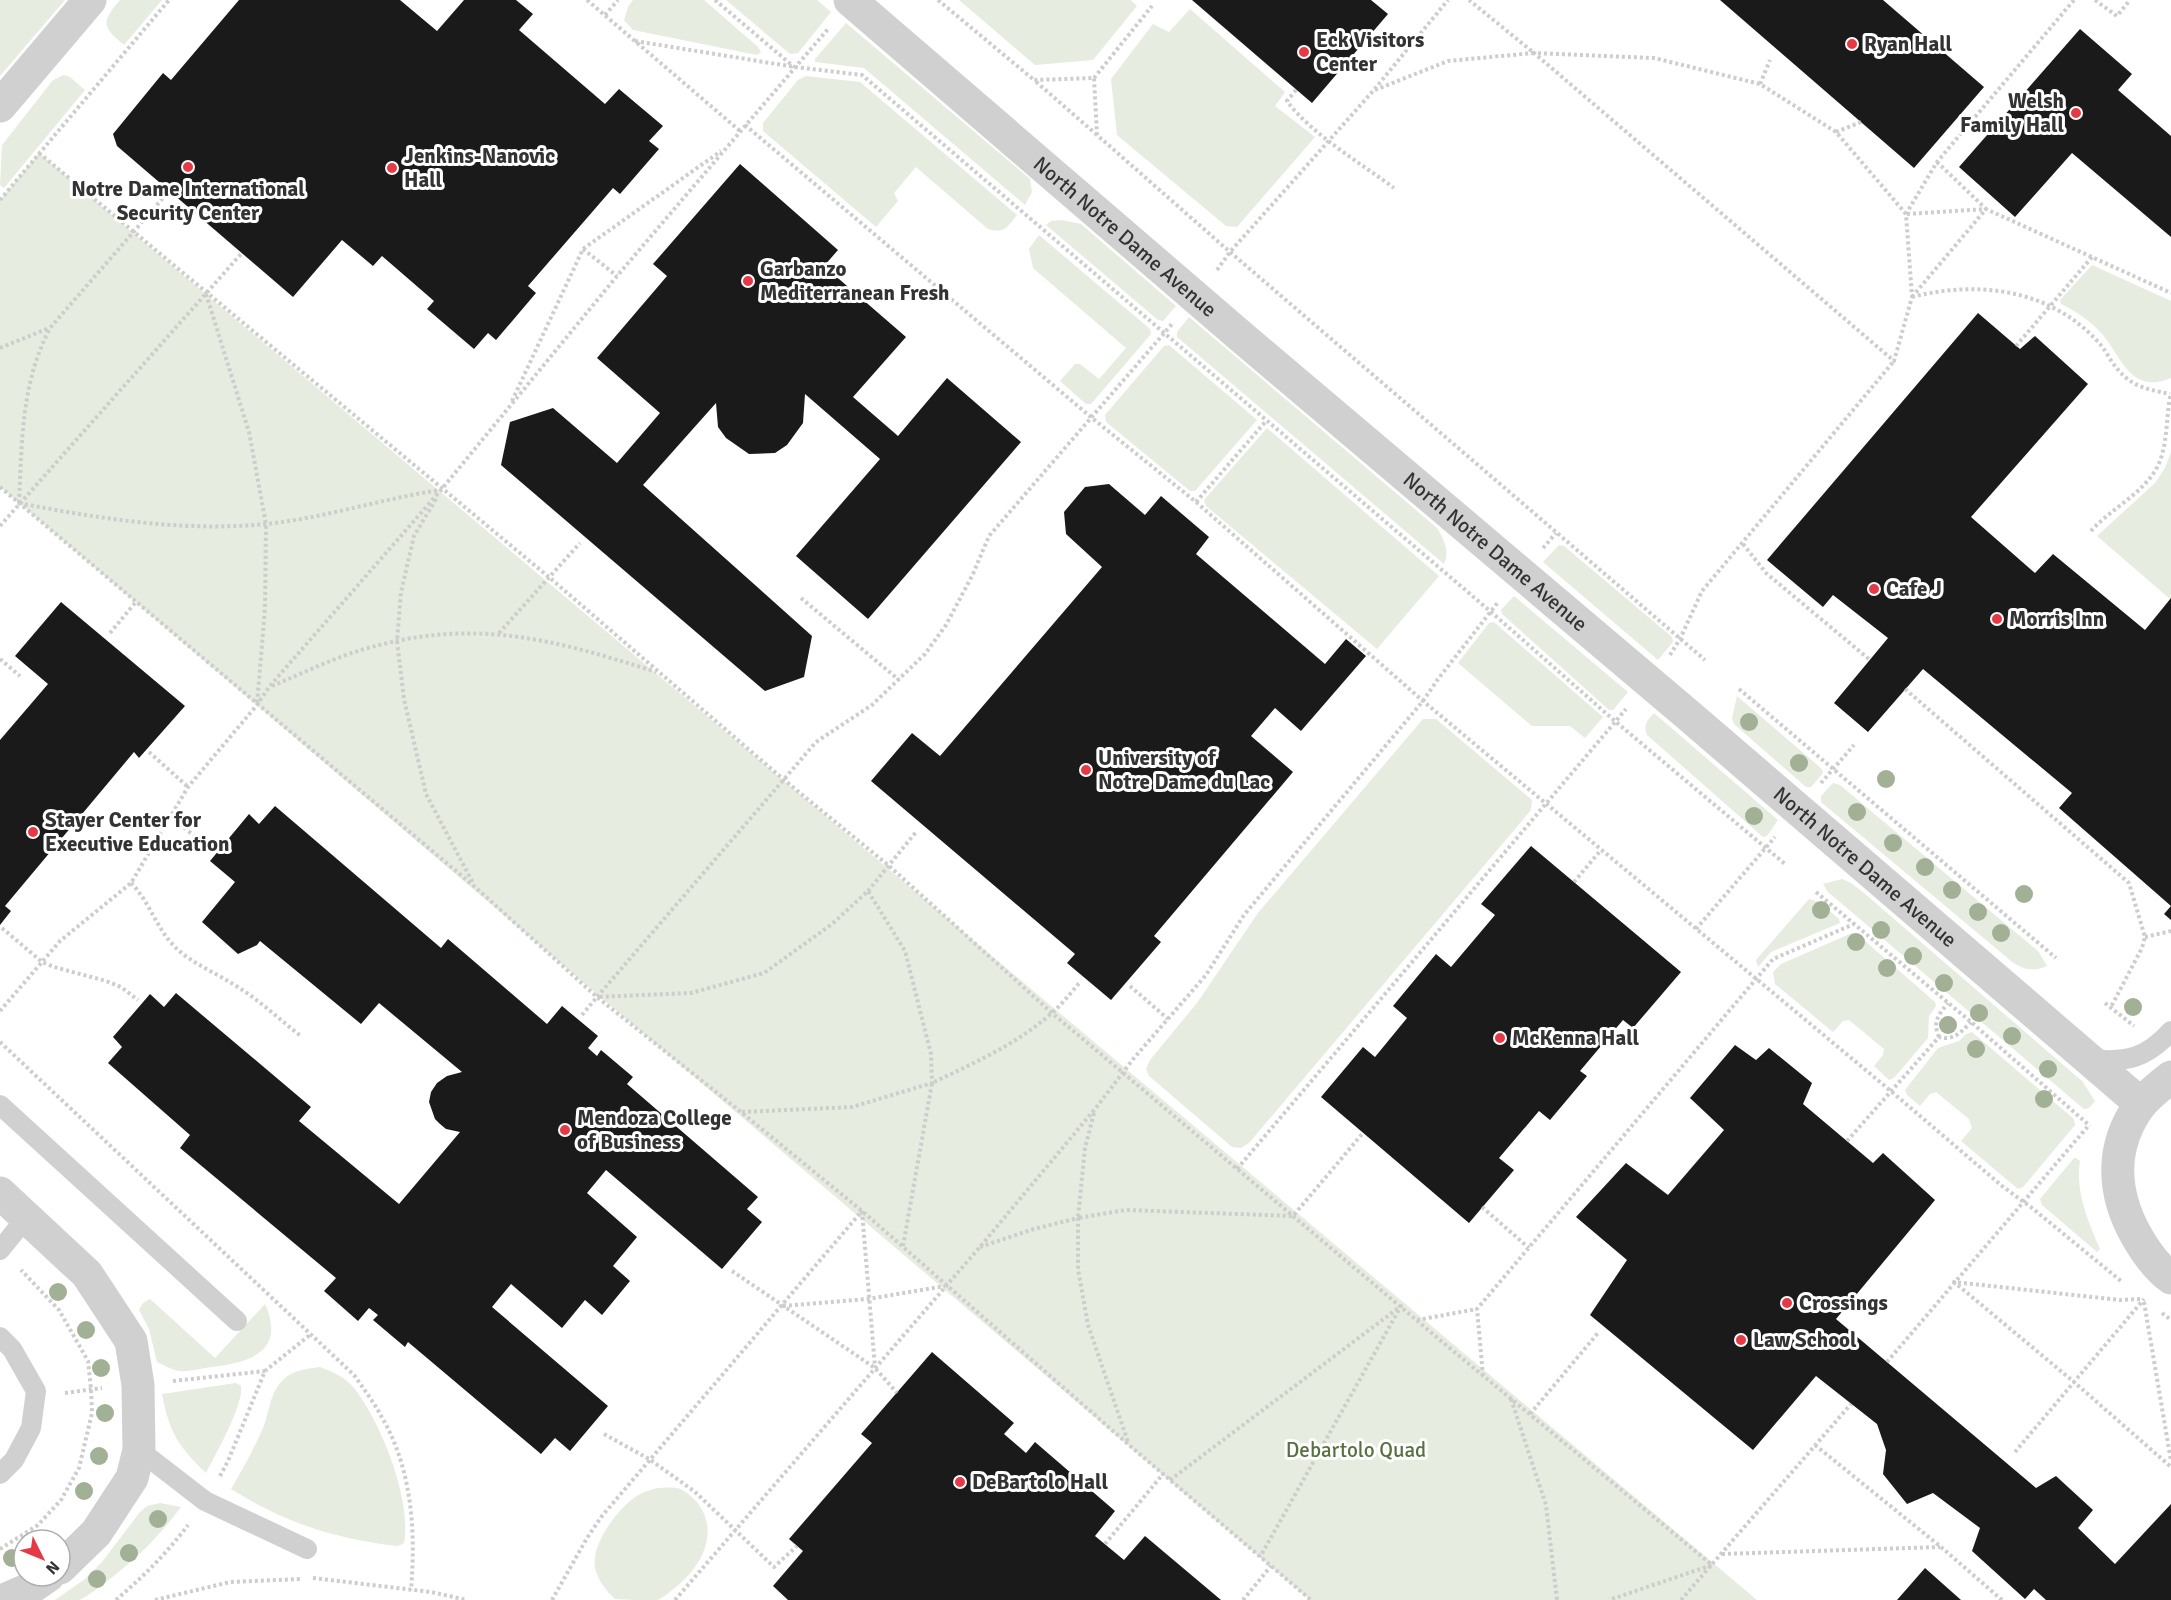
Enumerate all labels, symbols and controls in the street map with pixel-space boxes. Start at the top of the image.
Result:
place label: Eck Visitors Center [1316,27,1424,77]
place label: Ryan Hall [1864,31,1953,57]
marker: Ryan Hall [1845,37,1859,51]
marker: Eck Visitors Center [1297,45,1311,59]
place label: Welsh Family Hall [1960,88,2064,138]
marker: Welsh Family Hall [2069,106,2083,120]
place label: Jenkins-Nanovic Hall [404,143,555,193]
street label: North Notre Dame Avenue [1028,151,1222,323]
marker: Notre Dame International Security Center [181,160,195,174]
marker: Jenkins-Nanovic Hall [385,161,399,175]
place label: Notre Dame International Security Center [71,176,305,226]
place label: Garbanzo Mediterranean Fresh [760,256,949,306]
marker: Garbanzo Mediterranean Fresh [741,274,755,288]
street label: North Notre Dame Avenue [1398,466,1593,637]
place label: Cafe J [1886,576,1942,602]
marker: Cafe J [1867,582,1881,596]
place label: Morris Inn [2009,606,2104,632]
marker: Morris Inn [1990,612,2004,626]
place label: University of Notre Dame du Lac [1098,745,1270,795]
marker: University of Notre Dame du Lac [1079,763,1093,777]
street label: North Notre Dame Avenue [1768,781,1962,953]
place label: Stayer Center for Executive Education [45,807,230,857]
marker: Stayer Center for Executive Education [26,825,40,839]
place label: McKenna Hall [1512,1025,1640,1051]
marker: McKenna Hall [1493,1031,1507,1045]
place label: Mendoza College of Business [577,1105,732,1155]
marker: Mendoza College of Business [558,1123,572,1137]
place label: Crossings [1799,1290,1888,1316]
marker: Crossings [1780,1296,1794,1310]
place label: Law School [1753,1327,1857,1353]
marker: Law School [1734,1333,1748,1347]
park label: Debartolo Quad [1286,1437,1426,1463]
place label: DeBartolo Hall [972,1469,1108,1495]
marker: DeBartolo Hall [953,1475,967,1489]
north arrow [12,1528,72,1588]
text: N [41,1557,63,1578]

